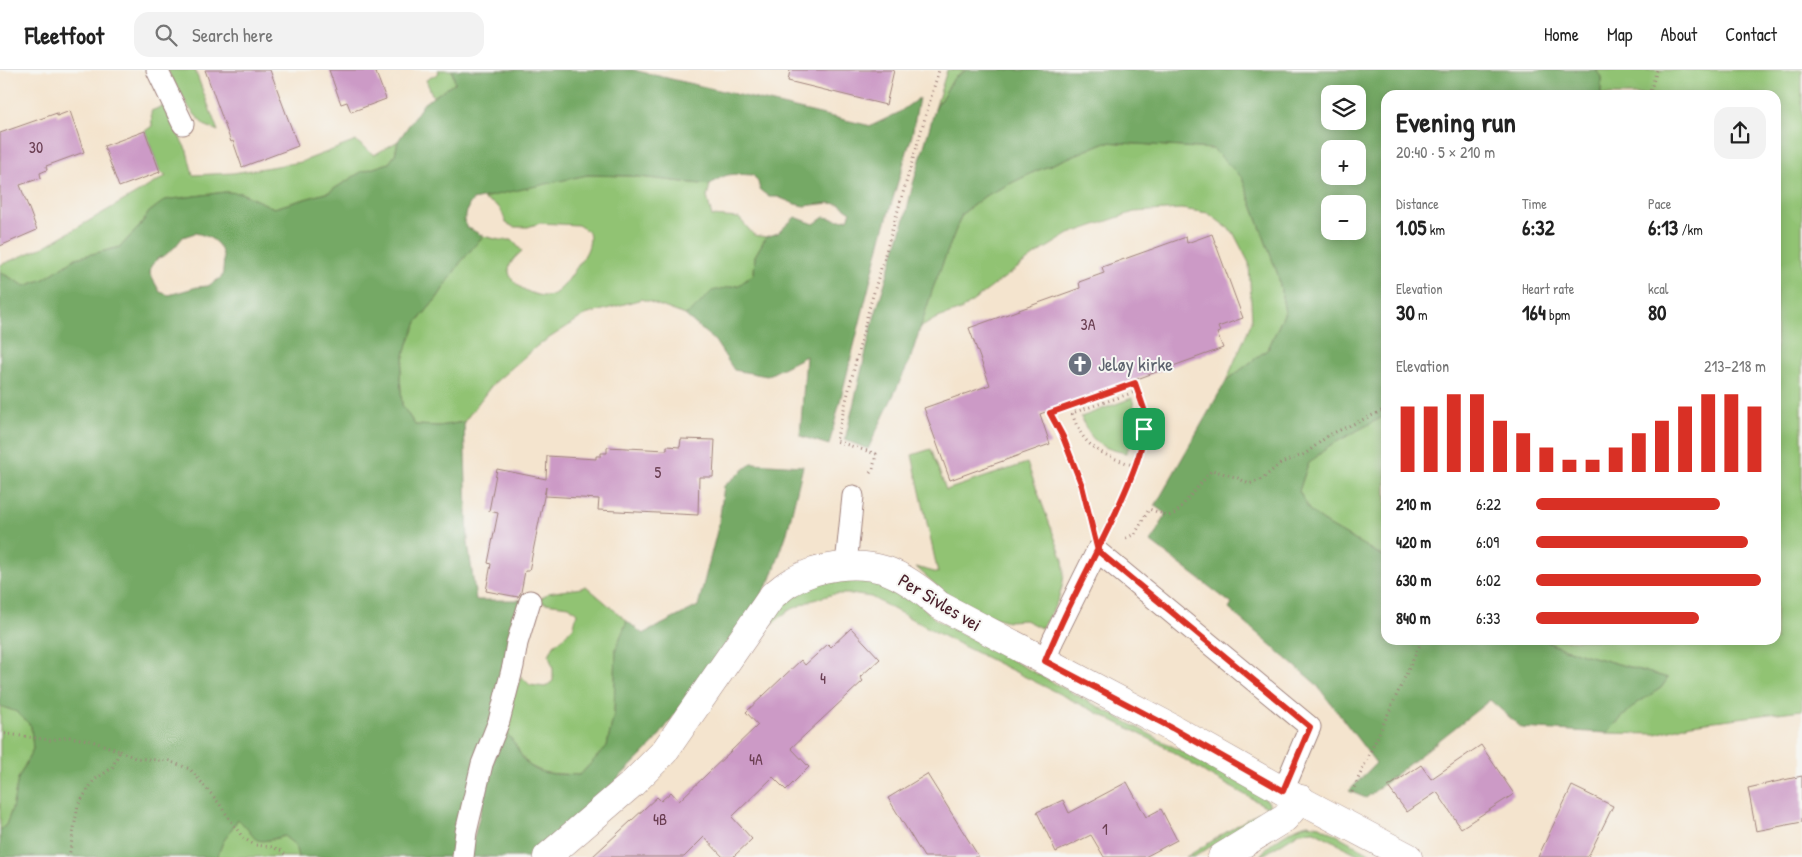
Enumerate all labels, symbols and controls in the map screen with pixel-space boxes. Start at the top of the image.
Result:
search box [134,12,484,57]
text: Fleetfoot [25,19,104,51]
icon: search [152,21,180,49]
text: Search here [192,22,273,48]
text: Home [1544,22,1579,47]
text: Map [1607,22,1632,47]
text: About [1660,22,1697,47]
text: Contact [1725,22,1777,47]
map controls [1321,85,1366,240]
button: layers [1321,85,1366,130]
text: Evening run [1396,103,1516,141]
button: share [1714,107,1766,159]
house number: 30 [29,136,43,158]
button: + [1321,140,1366,185]
text: 20:40 · 5 × 210 m [1396,141,1495,163]
text: Distance [1396,194,1439,213]
text: Time [1522,194,1547,213]
text: Pace [1648,194,1671,213]
button: − [1321,195,1366,240]
text: 1.05 [1396,213,1426,242]
text: 6:32 [1522,213,1555,242]
text: 6:13 [1648,213,1678,242]
text: km [1426,220,1445,239]
text: /km [1678,220,1703,239]
text: Elevation [1396,279,1443,298]
text: Heart rate [1522,279,1574,298]
text: kcal [1648,279,1668,298]
text: 30 [1396,298,1415,327]
text: 164 [1522,298,1546,327]
text: 80 [1648,298,1667,327]
text: m [1415,305,1428,324]
text: bpm [1546,305,1570,324]
house number: 3A [1081,313,1096,335]
church icon: Jeløy kirke [1067,351,1093,377]
place label: Jeløy kirke [1098,351,1173,377]
text: Elevation [1396,355,1449,377]
text: 213–218 m [1704,355,1766,377]
pin [1123,408,1165,450]
icon: arrive [1130,415,1158,443]
house number: 5 [655,461,662,483]
text: 210 m [1396,493,1431,515]
text: 6:22 [1476,493,1501,515]
text: 420 m [1396,531,1431,553]
text: 6:09 [1476,531,1499,553]
street label: Per Sivles vei [894,567,986,637]
text: 630 m [1396,569,1431,591]
text: 6:02 [1476,569,1501,591]
text: 840 m [1396,607,1431,629]
text: 6:33 [1476,607,1500,629]
house number: 4 [820,667,826,689]
house number: 4A [749,748,763,770]
house number: 4B [653,808,667,830]
house number: 1 [1102,818,1108,840]

